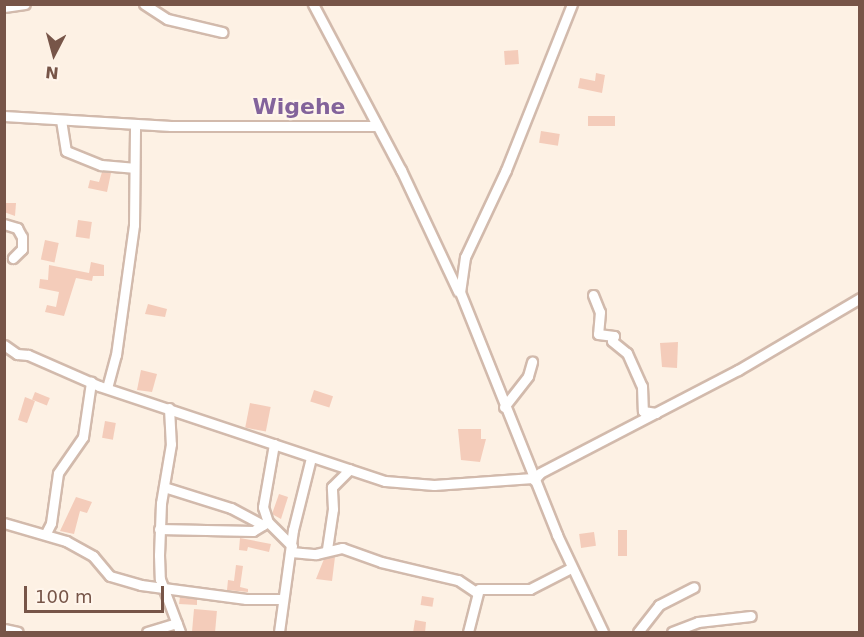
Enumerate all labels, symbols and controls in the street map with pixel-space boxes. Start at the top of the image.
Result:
north arrow [24,24,84,84]
text: N [44,62,60,83]
district label: Wigehe [252,94,346,120]
scale bar [27,574,166,612]
text: 100 m [35,586,93,607]

